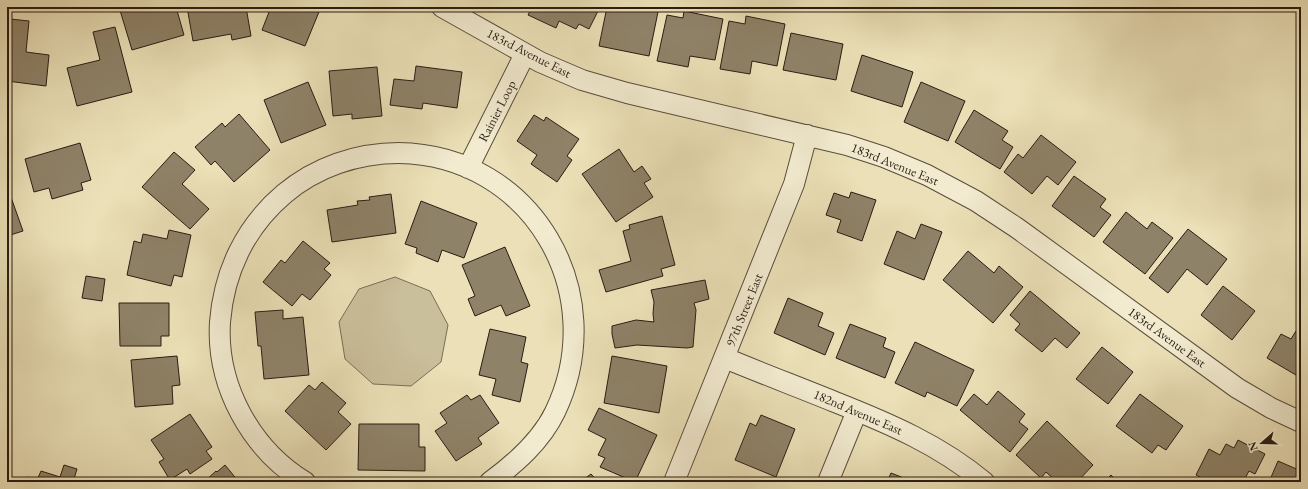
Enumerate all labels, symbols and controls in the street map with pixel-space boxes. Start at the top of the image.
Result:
street label: 183rd Avenue East [484,24,574,82]
street label: Rainier Loop [474,77,520,145]
street label: 183rd Avenue East [849,139,941,189]
street label: 97th Street East [722,271,766,349]
street label: 183rd Avenue East [1125,303,1209,371]
street label: 182nd Avenue East [811,386,905,438]
north arrow [1242,423,1282,463]
text: N [1244,440,1261,453]

